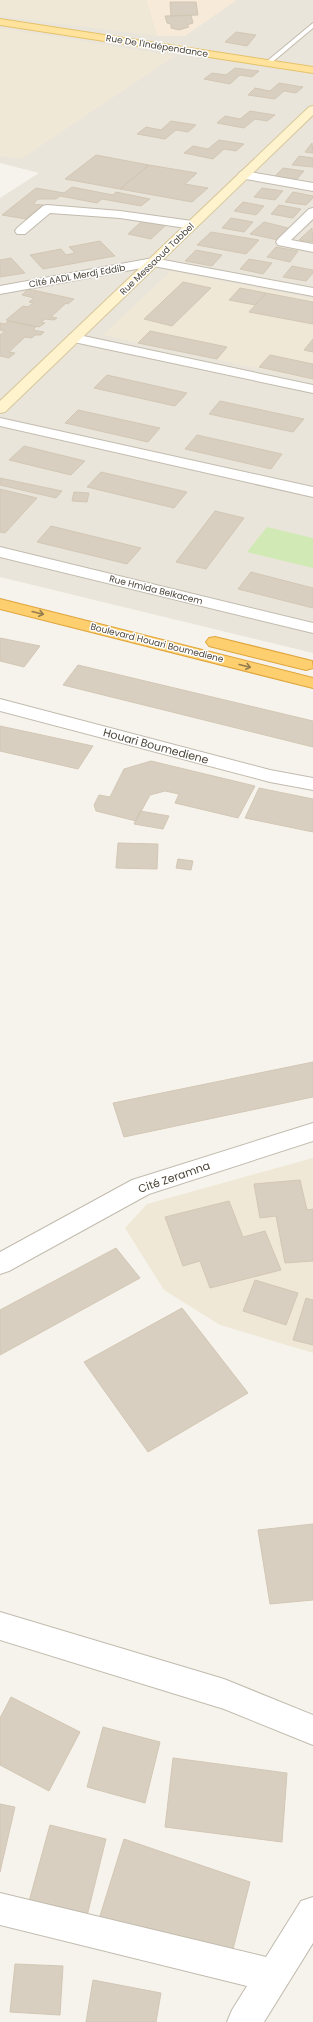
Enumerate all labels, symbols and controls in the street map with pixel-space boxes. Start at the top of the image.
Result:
street label: Rue De l'Indépendance [105,32,209,60]
street label: Rue Messaoud Tabbel [117,220,197,298]
street label: Cité AADL Merdj Eddib [28,262,126,290]
street label: Rue Hmida Belkacem [108,573,204,607]
one-way arrow [31,610,44,618]
street label: Boulevard Houari Boumediene [89,621,225,665]
one-way arrow [238,662,251,670]
street label: Houari Boumediene [101,724,211,768]
street label: Cité Zeramna [136,1157,212,1197]

